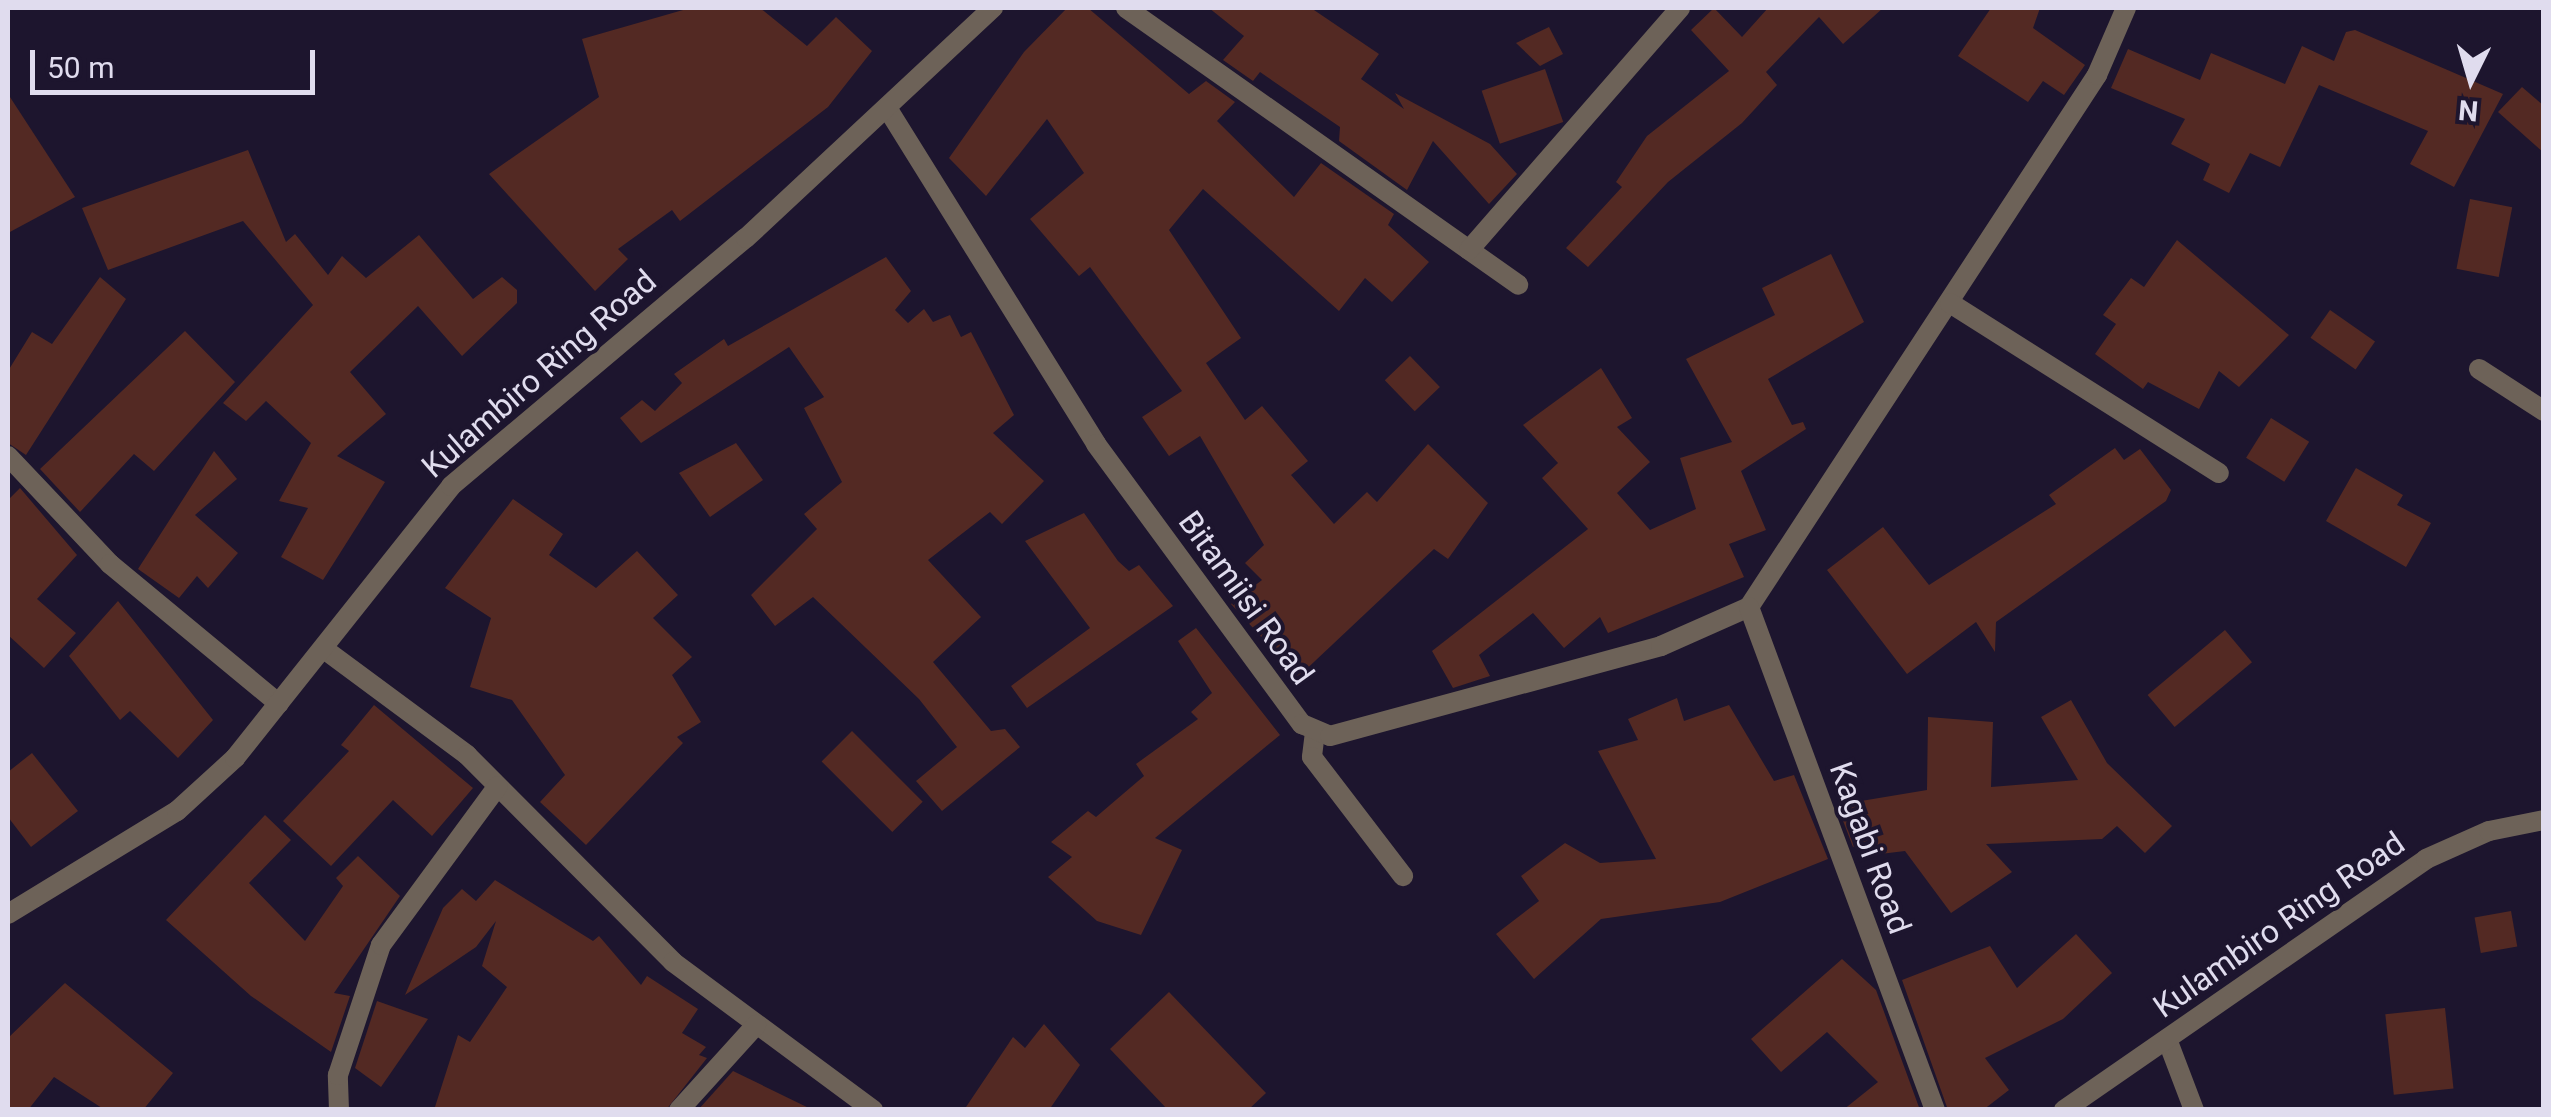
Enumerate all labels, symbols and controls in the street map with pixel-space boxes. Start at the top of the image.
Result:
scale bar [35,30,320,92]
north arrow [2421,30,2521,130]
text: 50 m [47,50,114,85]
text: N [2457,93,2480,128]
street label: Kulambiro Ring Road [414,262,664,486]
street label: Bitamiisi Road [1170,504,1322,692]
street label: Kagabi Road [1821,757,1919,939]
street label: Kulambiro Ring Road [2146,824,2412,1026]

